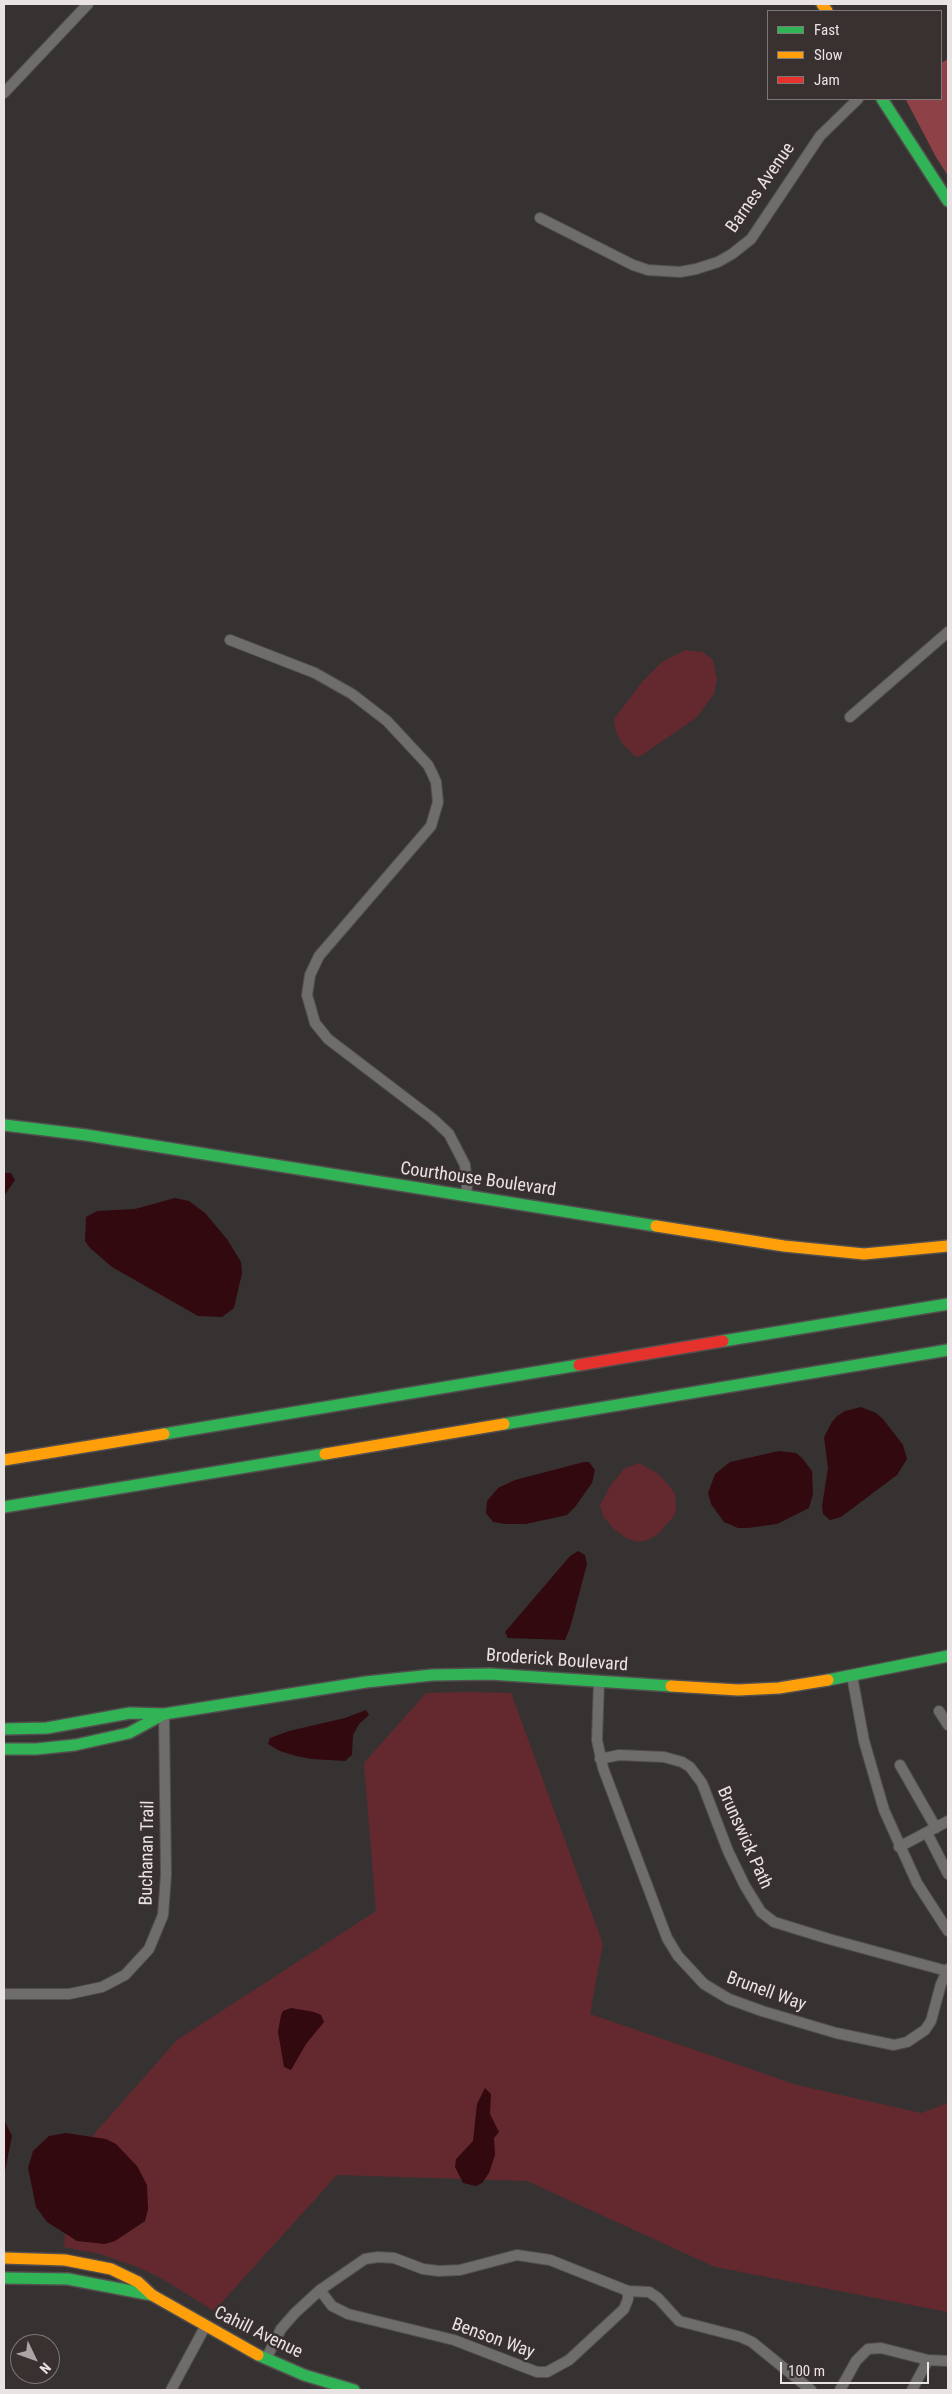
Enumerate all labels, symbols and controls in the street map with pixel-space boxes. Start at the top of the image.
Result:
legend [767,10,942,100]
text: Fast [814,21,839,39]
text: Slow [814,46,843,64]
text: Jam [814,71,840,89]
street label: Barnes Avenue [722,139,800,237]
street label: Courthouse Boulevard [399,1158,557,1202]
street label: Broderick Boulevard [485,1645,629,1677]
street label: Brunswick Path [712,1783,776,1893]
street label: Buchanan Trail [136,1800,160,1906]
street label: Brunell Way [723,1968,809,2016]
street label: Cahill Avenue [210,2302,306,2364]
street label: Benson Way [449,2314,537,2364]
north arrow [10,2334,60,2384]
scale bar [782,2352,931,2384]
text: N [37,2360,54,2377]
text: 100 m [788,2362,825,2380]

